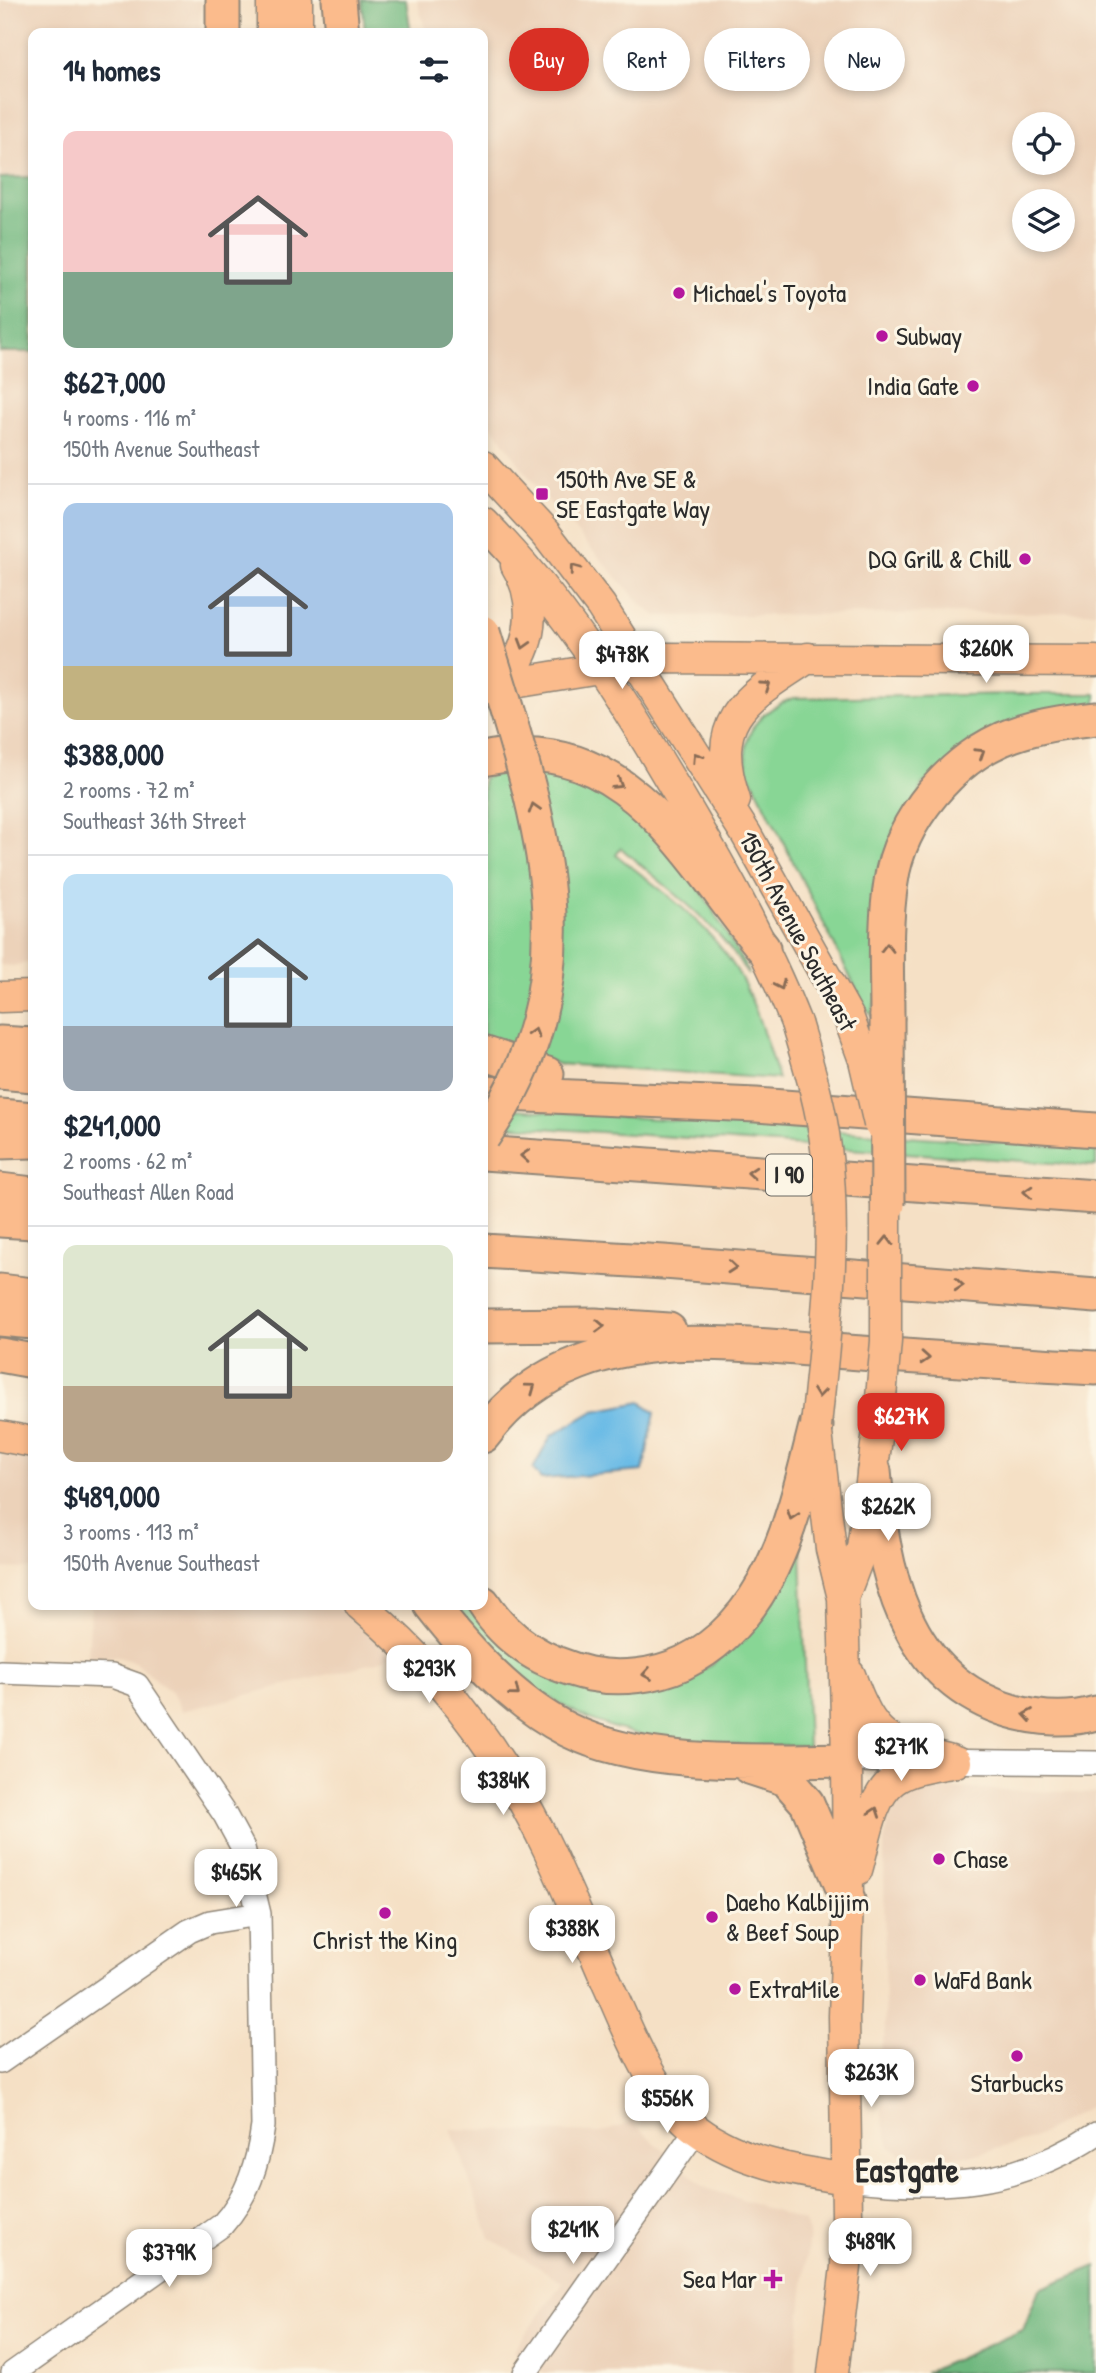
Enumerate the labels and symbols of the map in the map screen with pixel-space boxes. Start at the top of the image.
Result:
place label: Michael's Toyota [693,275,846,310]
marker: Michael's Toyota [671,285,687,301]
place label: Subway [896,318,962,353]
marker: Subway [874,328,890,344]
place label: India Gate [867,368,959,403]
marker: India Gate [965,378,981,394]
place label: 150th Ave SE & SE Eastgate Way [556,461,710,526]
marker: 150th Ave SE & SE Eastgate Way [534,486,550,502]
place label: DQ Grill & Chill [868,541,1012,576]
marker: DQ Grill & Chill [1017,551,1033,567]
one-way arrow [570,564,582,576]
pin: $260K [937,626,1035,685]
pin: $478K [573,632,671,691]
one-way arrow [517,637,532,649]
one-way arrow [758,682,771,694]
one-way arrow [972,749,985,762]
one-way arrow [692,752,705,765]
one-way arrow [610,775,623,788]
one-way arrow [528,803,543,815]
street label: 150th Avenue Southeast [731,825,867,1038]
one-way arrow [879,943,895,953]
one-way arrow [772,978,786,990]
one-way arrow [526,1027,541,1039]
one-way arrow [519,1149,530,1164]
road number: I 90 [766,1154,812,1196]
one-way arrow [746,1165,757,1180]
one-way arrow [1022,1185,1033,1200]
one-way arrow [879,1235,895,1245]
one-way arrow [727,1259,738,1274]
one-way arrow [954,1277,965,1292]
one-way arrow [595,1318,606,1333]
one-way arrow [920,1350,931,1365]
one-way arrow [523,1384,536,1396]
one-way arrow [812,1387,827,1399]
pin: $627K [852,1394,950,1453]
pin: $262K [839,1484,937,1543]
one-way arrow [786,1509,800,1521]
pin: $293K [380,1646,478,1705]
one-way arrow [641,1666,653,1681]
one-way arrow [506,1684,519,1696]
one-way arrow [1023,1708,1034,1723]
pin: $271K [852,1724,950,1783]
pin: $384K [454,1758,552,1817]
one-way arrow [867,1806,881,1818]
place label: Chase [953,1841,1009,1876]
pin: $465K [187,1850,285,1909]
marker: Chase [931,1851,947,1867]
place label: Daeho Kalbijjim & Beef Soup [726,1884,869,1949]
marker: Christ the King [377,1905,393,1921]
pin: $388K [523,1906,621,1965]
marker: Daeho Kalbijjim & Beef Soup [704,1909,720,1925]
place label: Christ the King [313,1922,457,1957]
place label: WaFd Bank [934,1962,1032,1997]
place label: ExtraMile [749,1971,840,2006]
marker: WaFd Bank [912,1972,928,1988]
marker: ExtraMile [727,1981,743,1997]
marker: Starbucks [1009,2048,1025,2064]
pin: $263K [822,2050,920,2109]
place label: Starbucks [970,2065,1064,2100]
pin: $556K [618,2076,716,2135]
district label: Eastgate [855,2148,960,2194]
pin: $241K [524,2206,622,2266]
pin: $489K [821,2218,919,2278]
pin: $379K [120,2230,218,2289]
place label: Sea Mar [683,2261,757,2296]
marker: Sea Mar [763,2269,783,2289]

